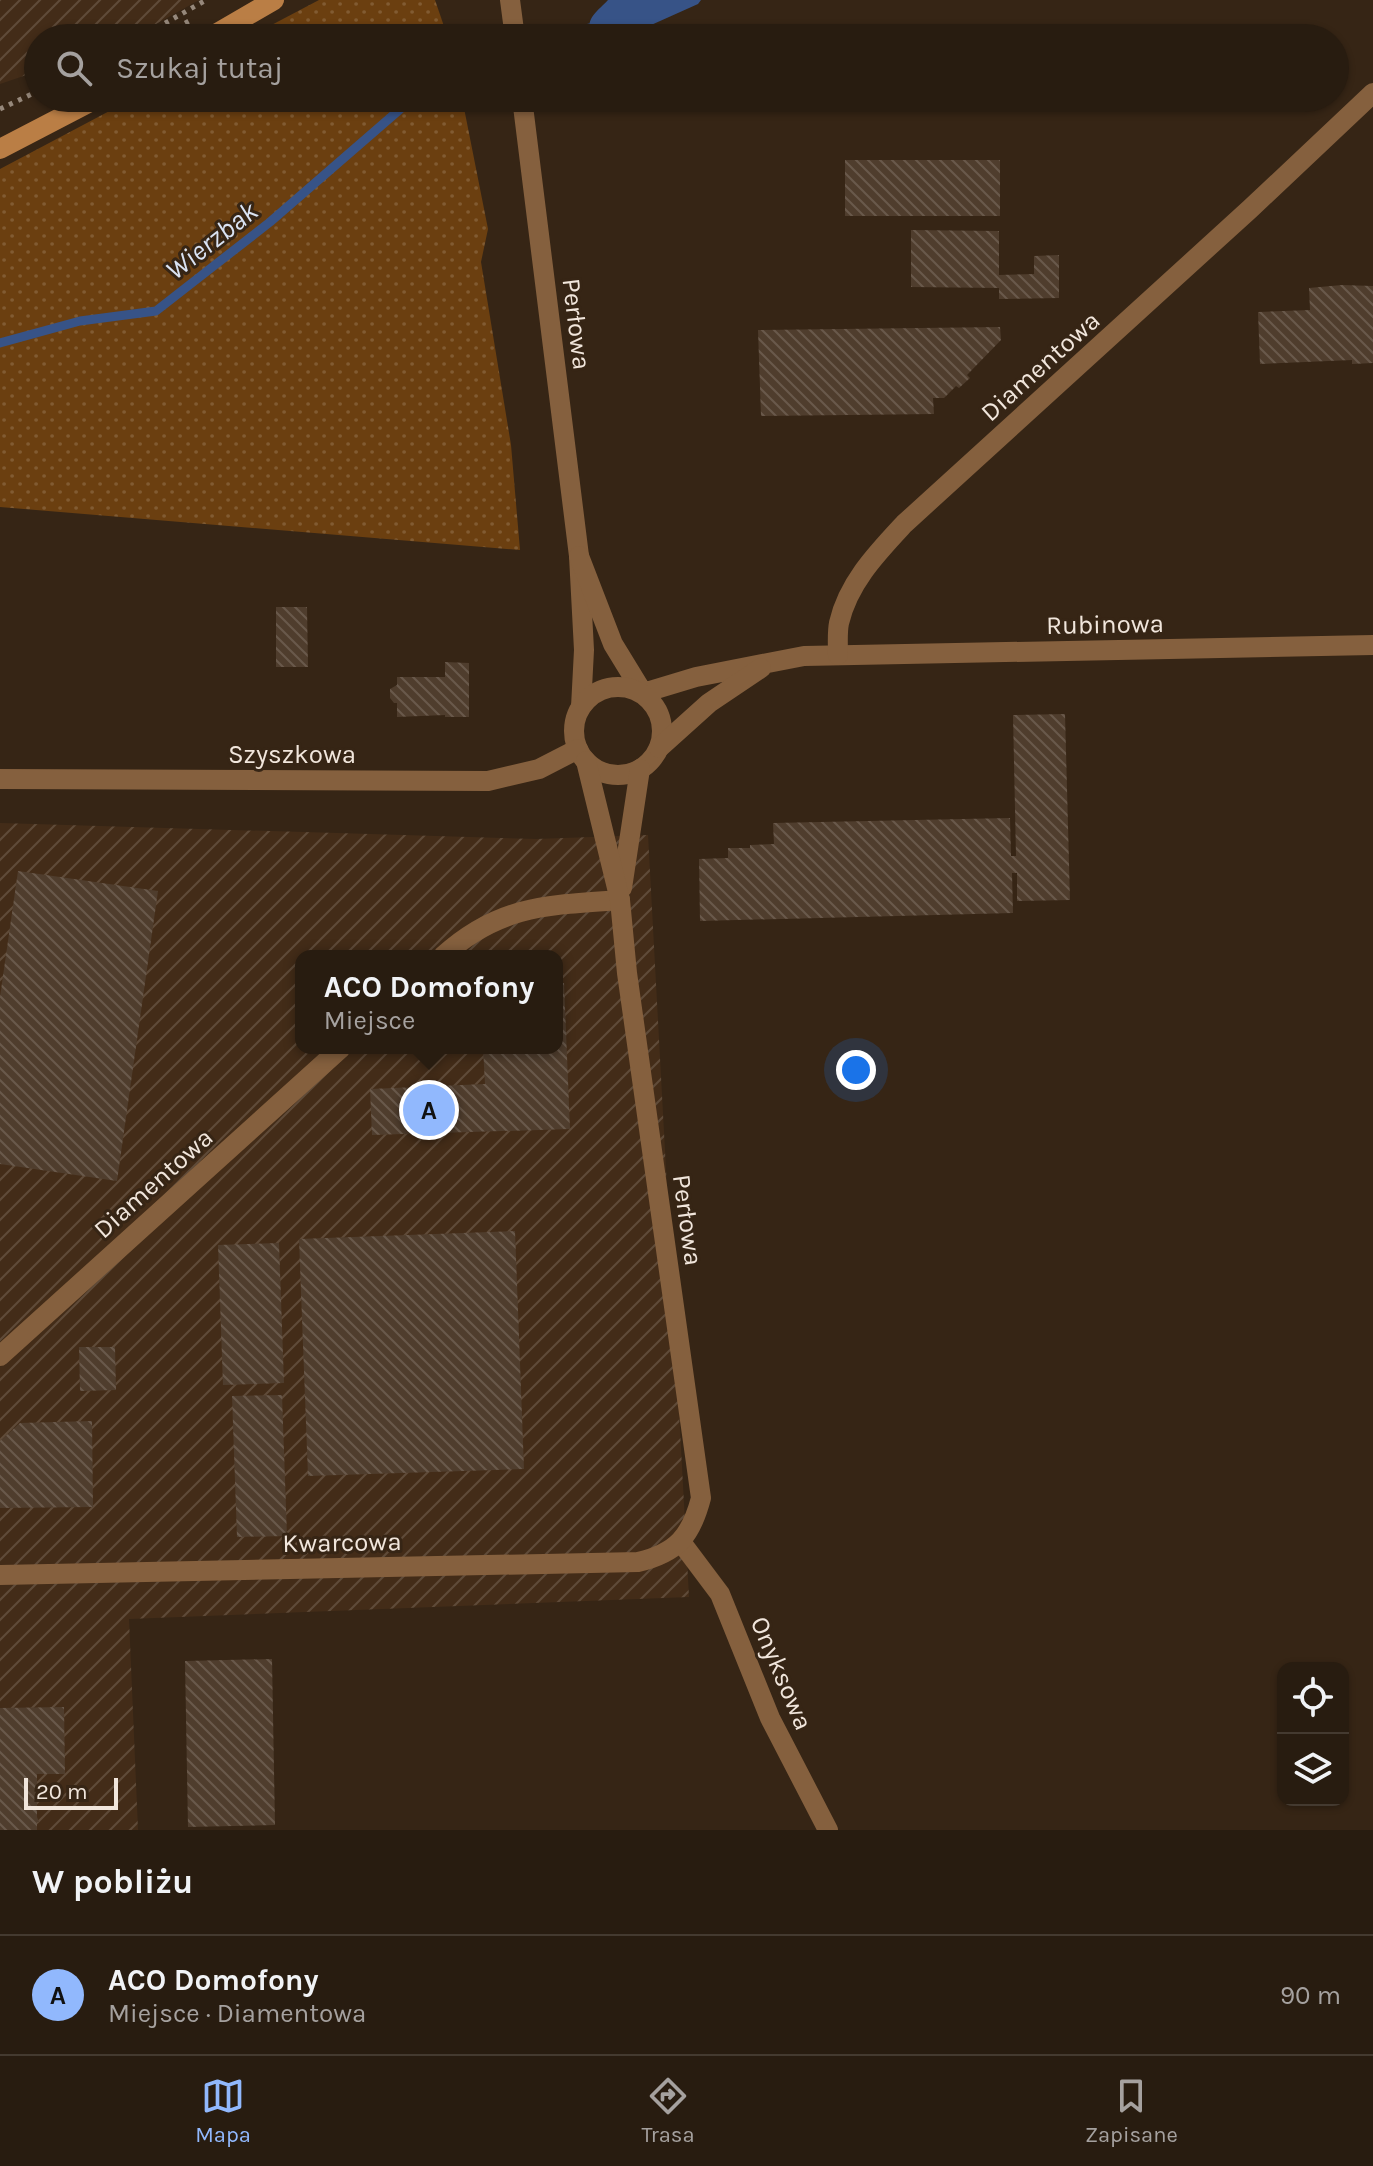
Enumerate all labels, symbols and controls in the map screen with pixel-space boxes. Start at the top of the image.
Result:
search box [24,24,1349,112]
icon: search [52,46,96,90]
text: Szukaj tutaj [116,50,283,86]
water label: Wierzbak [159,194,264,287]
street label: Perłowa [556,277,597,371]
street label: Diamentowa [974,305,1106,428]
street label: Rubinowa [1046,608,1164,641]
street label: Szyszkowa [228,739,356,770]
popup [295,950,563,1054]
text: ACO Domofony [324,969,534,1005]
text: Miejsce [324,1005,415,1036]
your location [836,1050,876,1090]
pin: A [403,1080,455,1140]
street label: Diamentowa [87,1122,219,1245]
street label: Perłowa [666,1172,709,1268]
street label: Kwarcowa [282,1526,402,1559]
street label: Onyksowa [744,1612,819,1735]
map controls [1277,1662,1349,1806]
button: locate [1277,1662,1349,1734]
button: layers [1277,1734,1349,1806]
scale bar [24,1774,118,1810]
text: 20 m [36,1779,88,1805]
text: W pobliżu [32,1862,193,1902]
text: ACO Domofony [108,1962,319,1998]
text: A [50,1980,66,2011]
text: 90 m [1280,1980,1341,2011]
text: Miejsce · Diamentowa [108,1998,366,2029]
tab: Mapa [195,2074,251,2148]
tab: Trasa [641,2074,695,2148]
tab: Zapisane [1085,2074,1178,2148]

